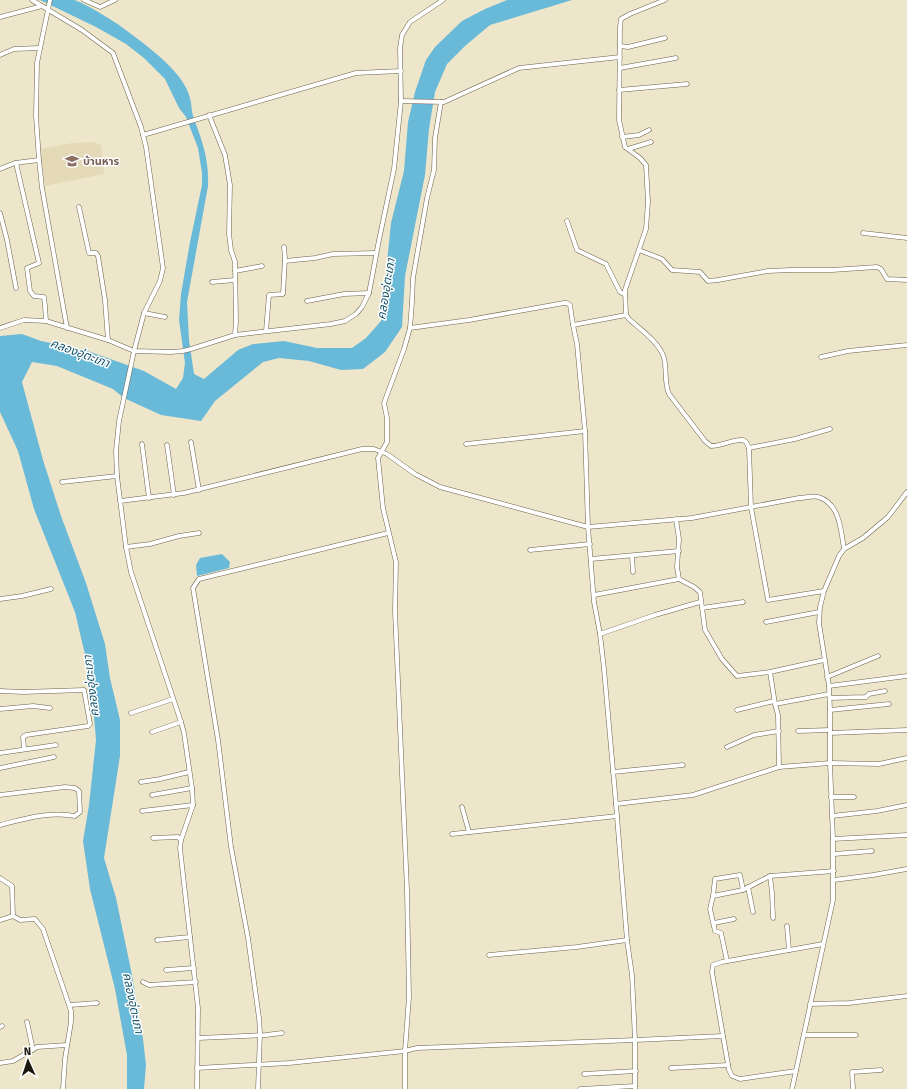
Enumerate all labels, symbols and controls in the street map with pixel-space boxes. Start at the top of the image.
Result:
school or university icon: บ้านหาร [64,153,80,169]
place label: บ้านหาร [83,155,119,168]
water label: คลองอุ่ตะเภา [374,256,399,321]
water label: คลองอุ่ตะเภา [48,336,112,371]
water label: คลองอุ่ตะเภา [80,653,103,718]
water label: คลองอุ่ตะเภา [119,971,147,1036]
north arrow [8,1041,48,1081]
text: N [24,1045,31,1058]

